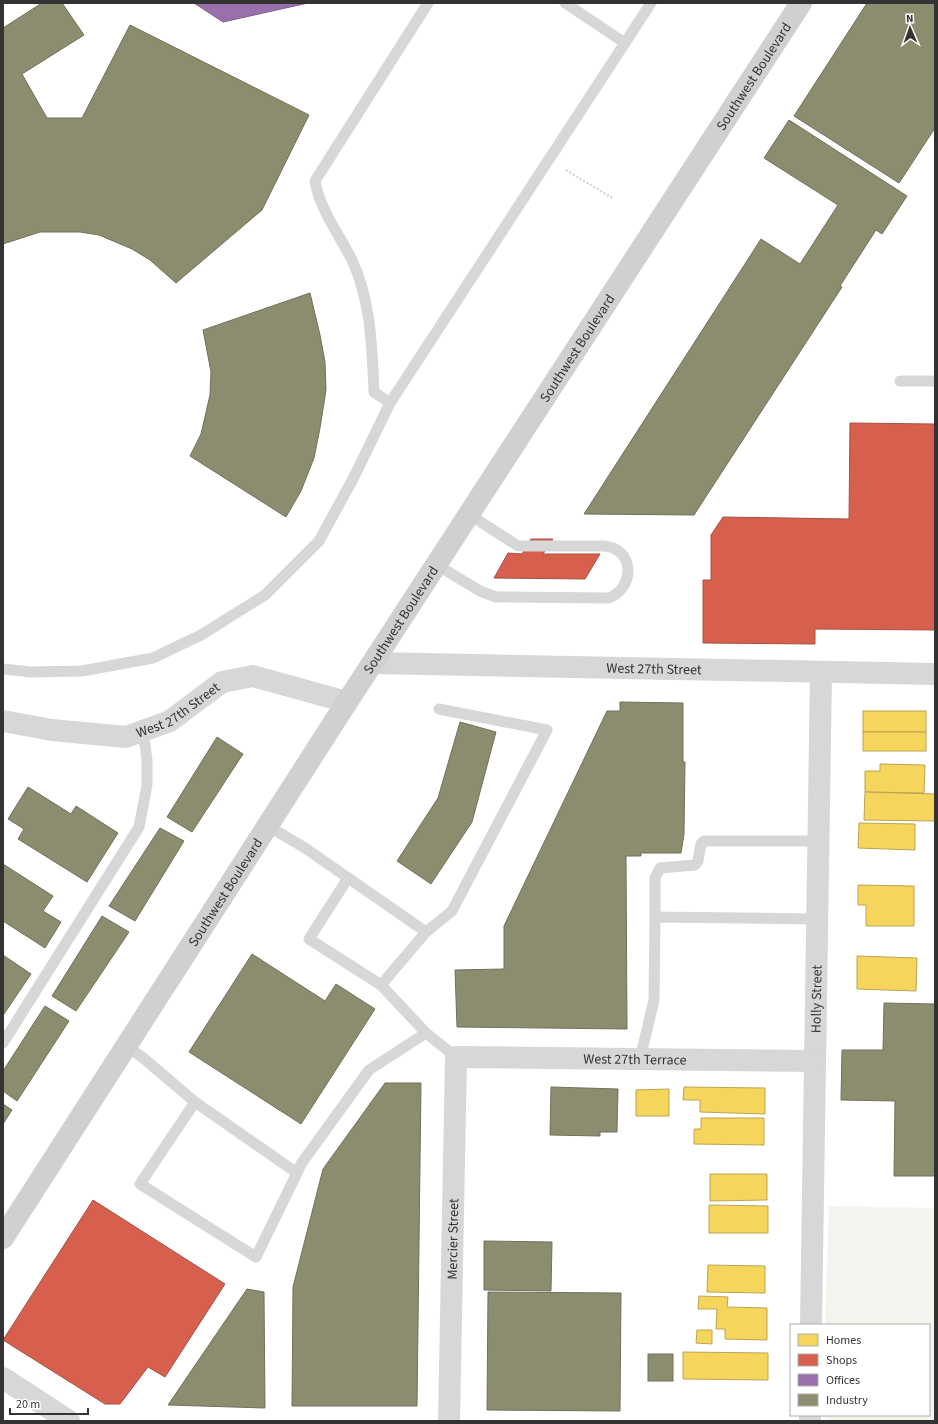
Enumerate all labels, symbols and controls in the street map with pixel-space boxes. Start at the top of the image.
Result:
north arrow [890,8,930,48]
text: N [906,11,914,26]
street label: Southwest Boulevard [712,19,797,135]
street label: Southwest Boulevard [535,291,620,406]
street label: Southwest Boulevard [359,562,444,678]
street label: West 27th Street [606,659,702,680]
street label: West 27th Street [133,678,225,744]
street label: Southwest Boulevard [184,835,268,951]
street label: Holly Street [806,964,828,1033]
street label: West 27th Terrace [583,1049,687,1071]
street label: Mercier Street [443,1198,464,1280]
legend [790,1324,930,1416]
text: Homes [826,1332,861,1349]
text: Shops [826,1352,857,1369]
text: Offices [826,1372,860,1389]
scale bar [10,1390,88,1416]
text: Industry [826,1392,868,1409]
text: 20 m [16,1396,40,1413]

